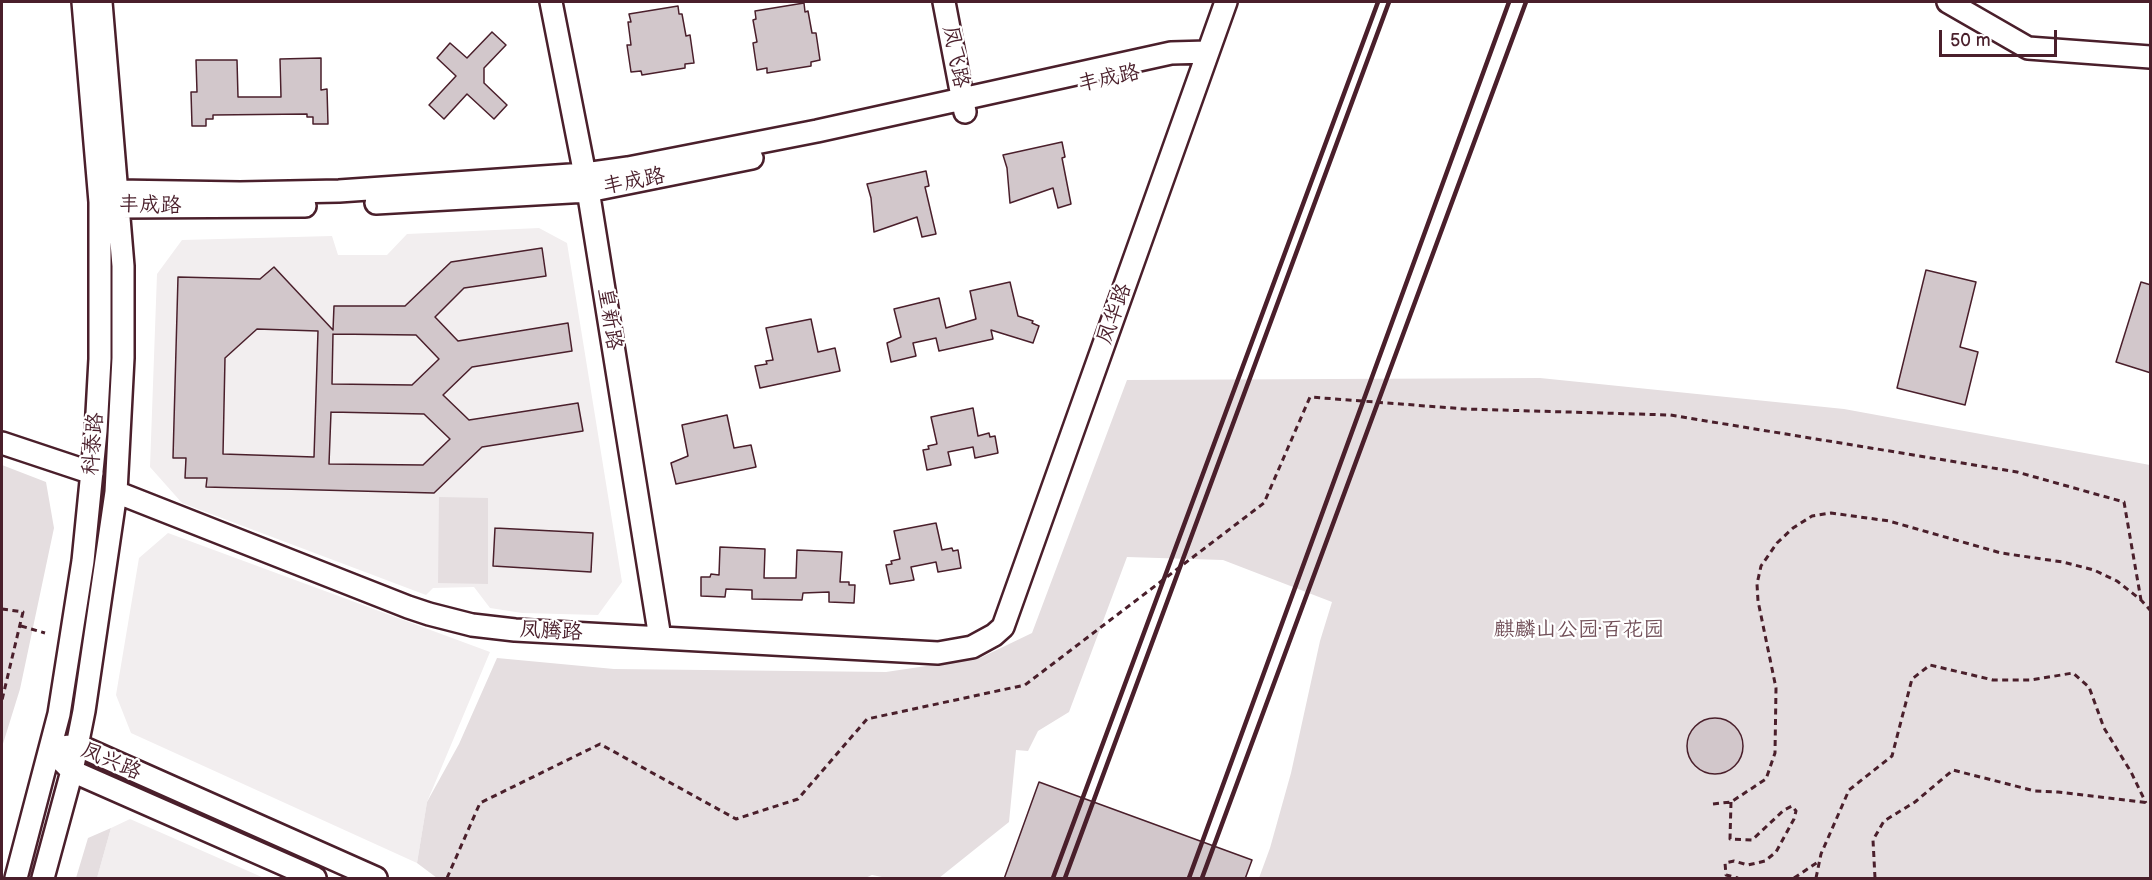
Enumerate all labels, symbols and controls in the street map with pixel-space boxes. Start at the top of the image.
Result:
scale bar [1942,18,2060,56]
street label: 凤飞路 [937,24,973,90]
text: 50 m [1950,30,1991,51]
street label: 丰成路 [1076,60,1142,98]
street label: 丰成路 [601,164,667,200]
street label: 丰成路 [118,192,182,220]
street label: 凤华路 [1092,280,1138,348]
street label: 皇新路 [592,286,626,352]
street label: 科泰路 [79,412,109,476]
street label: 凤腾路 [519,618,583,646]
park label: 麒麟山公园·百花园 [1494,618,1664,644]
street label: 凤兴路 [77,738,145,786]

